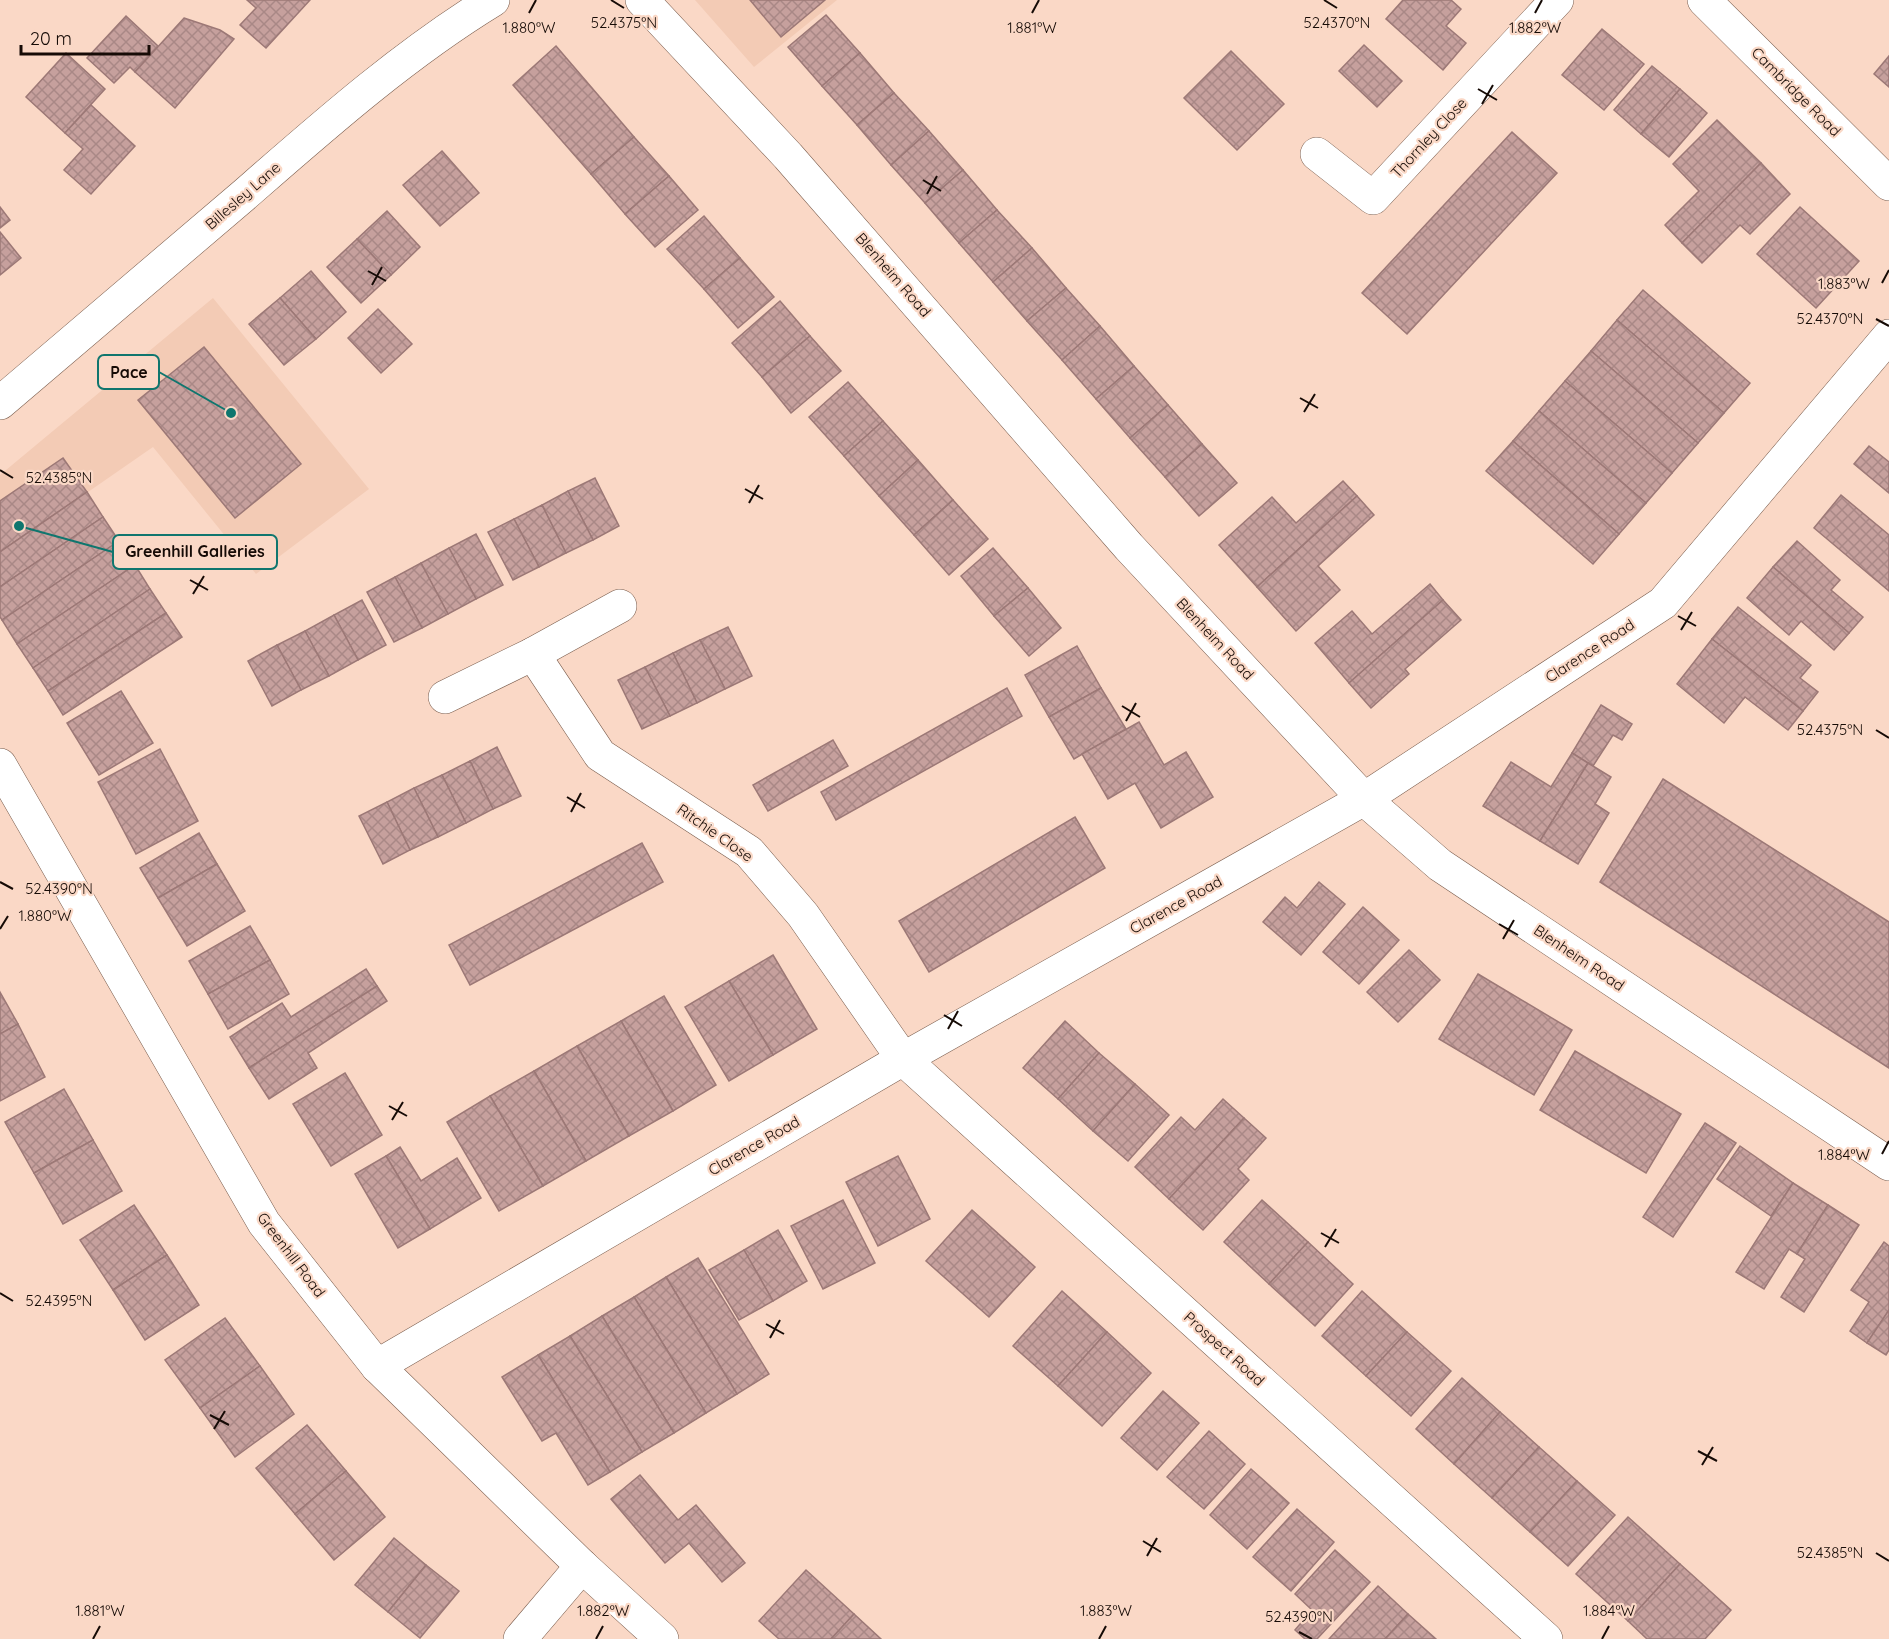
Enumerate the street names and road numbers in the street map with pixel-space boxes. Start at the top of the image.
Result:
street label: Cambridge Road [1748,43,1845,140]
street label: Thornley Close [1387,93,1471,182]
street label: Billesley Lane [201,158,284,234]
street label: Blenheim Road [852,229,935,321]
street label: Blenheim Road [1172,594,1258,684]
street label: Clarence Road [1542,615,1638,686]
street label: Ritchie Close [674,800,757,866]
street label: Clarence Road [1126,871,1225,938]
street label: Blenheim Road [1530,920,1628,995]
street label: Clarence Road [705,1112,803,1179]
street label: Greenhill Road [253,1208,330,1301]
street label: Prospect Road [1180,1307,1269,1390]

